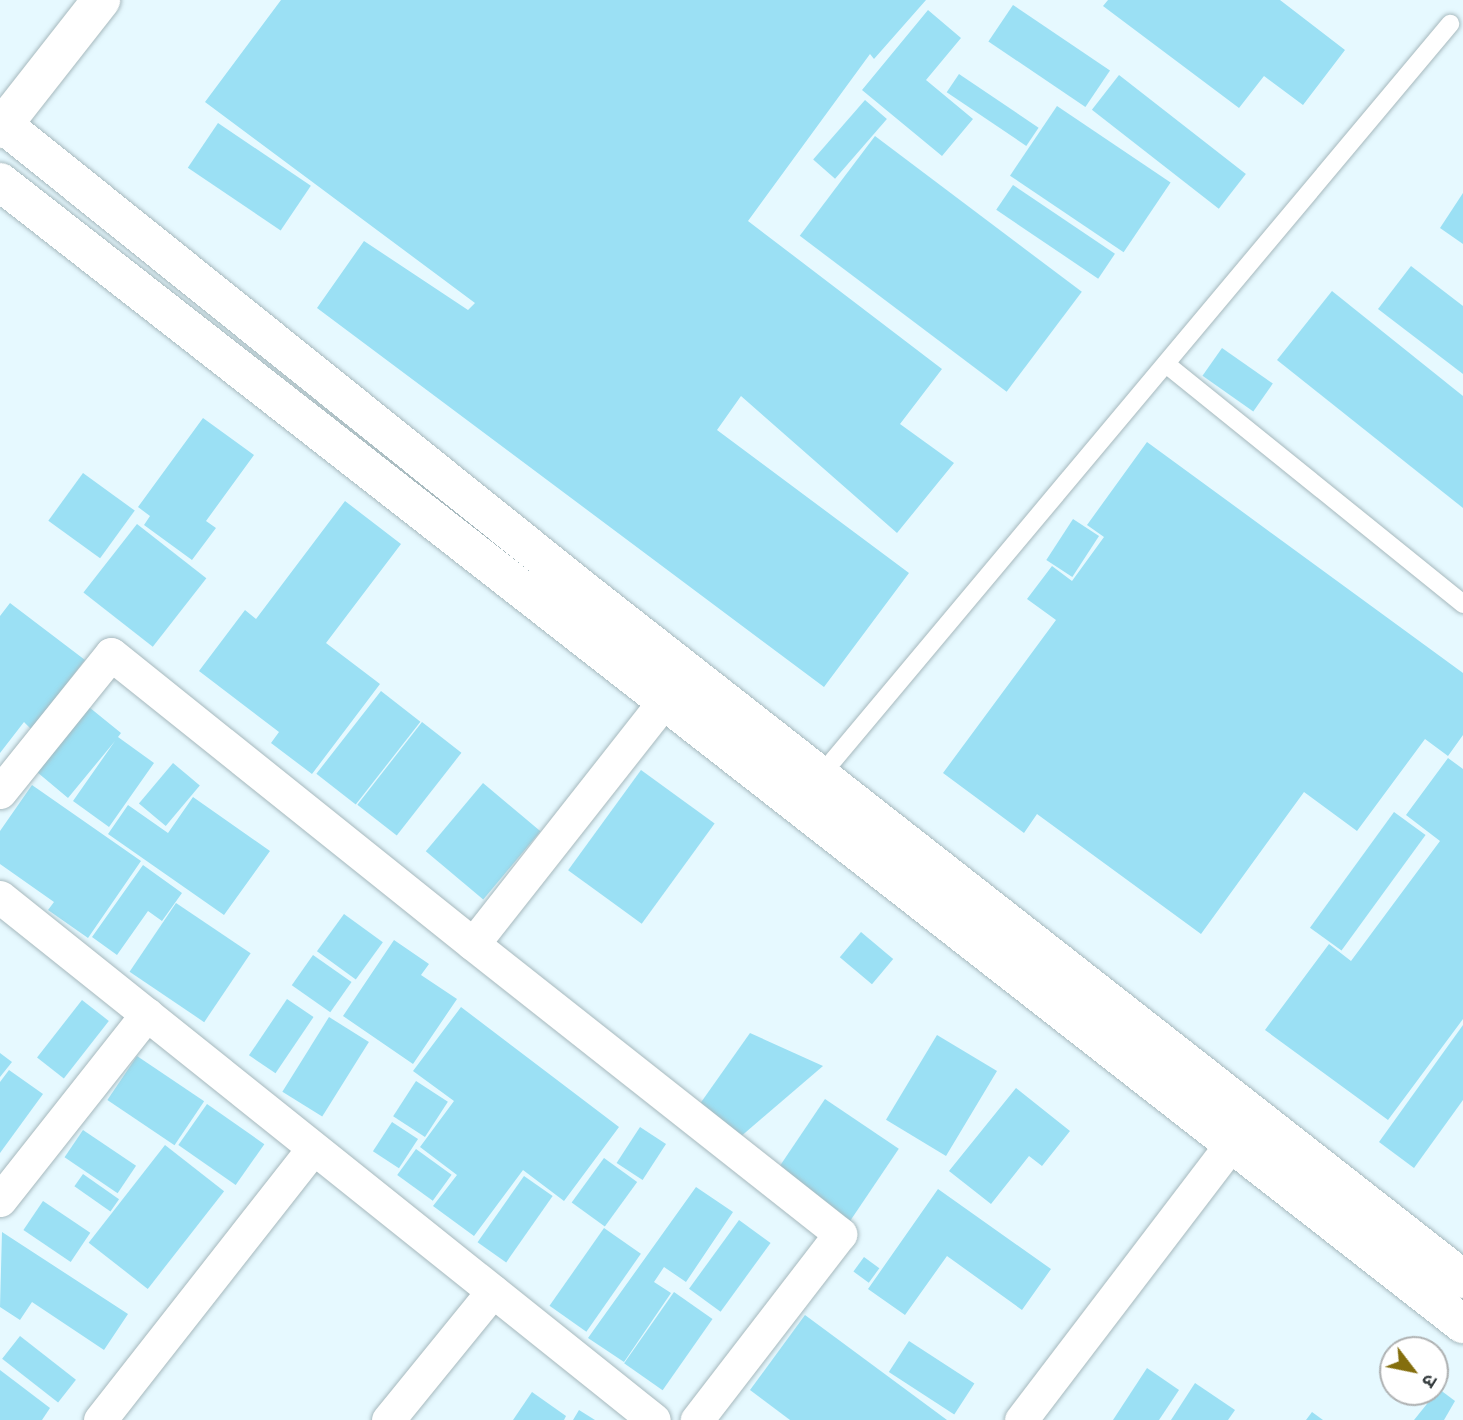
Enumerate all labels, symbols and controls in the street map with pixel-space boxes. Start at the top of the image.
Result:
north arrow [1379,1336,1449,1406]
text: उ [1416,1369,1444,1393]

